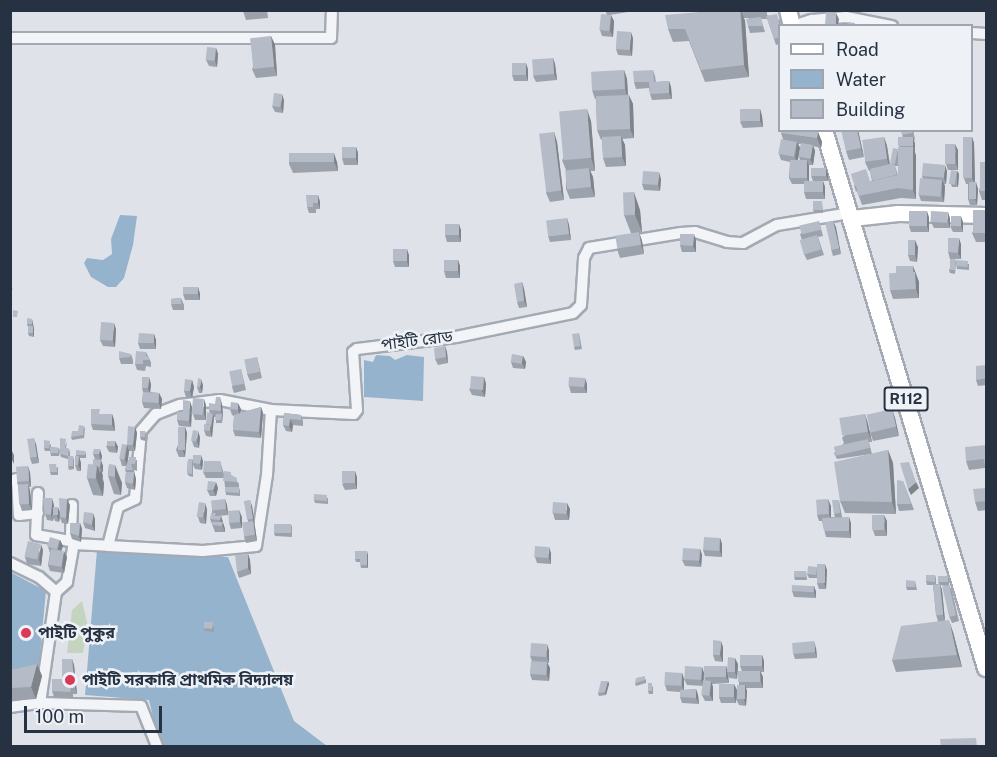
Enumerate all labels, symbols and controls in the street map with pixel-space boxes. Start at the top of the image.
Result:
legend [778,24,973,132]
text: Road [836,39,879,60]
text: Water [836,69,886,90]
text: Building [836,99,905,120]
street label: পাইটি রোড [380,327,454,355]
road number: R112 [884,387,928,411]
place label: পাইটি পুকুর [38,623,115,643]
marker: পাইটি পুকুর [19,626,33,640]
place label: পাইটি সরকারি প্রাথমিক বিদ্যালয় [82,670,293,690]
marker: পাইটি সরকারি প্রাথমিক বিদ্যালয় [63,673,77,687]
scale bar [27,694,165,732]
text: 100 m [35,706,84,727]

